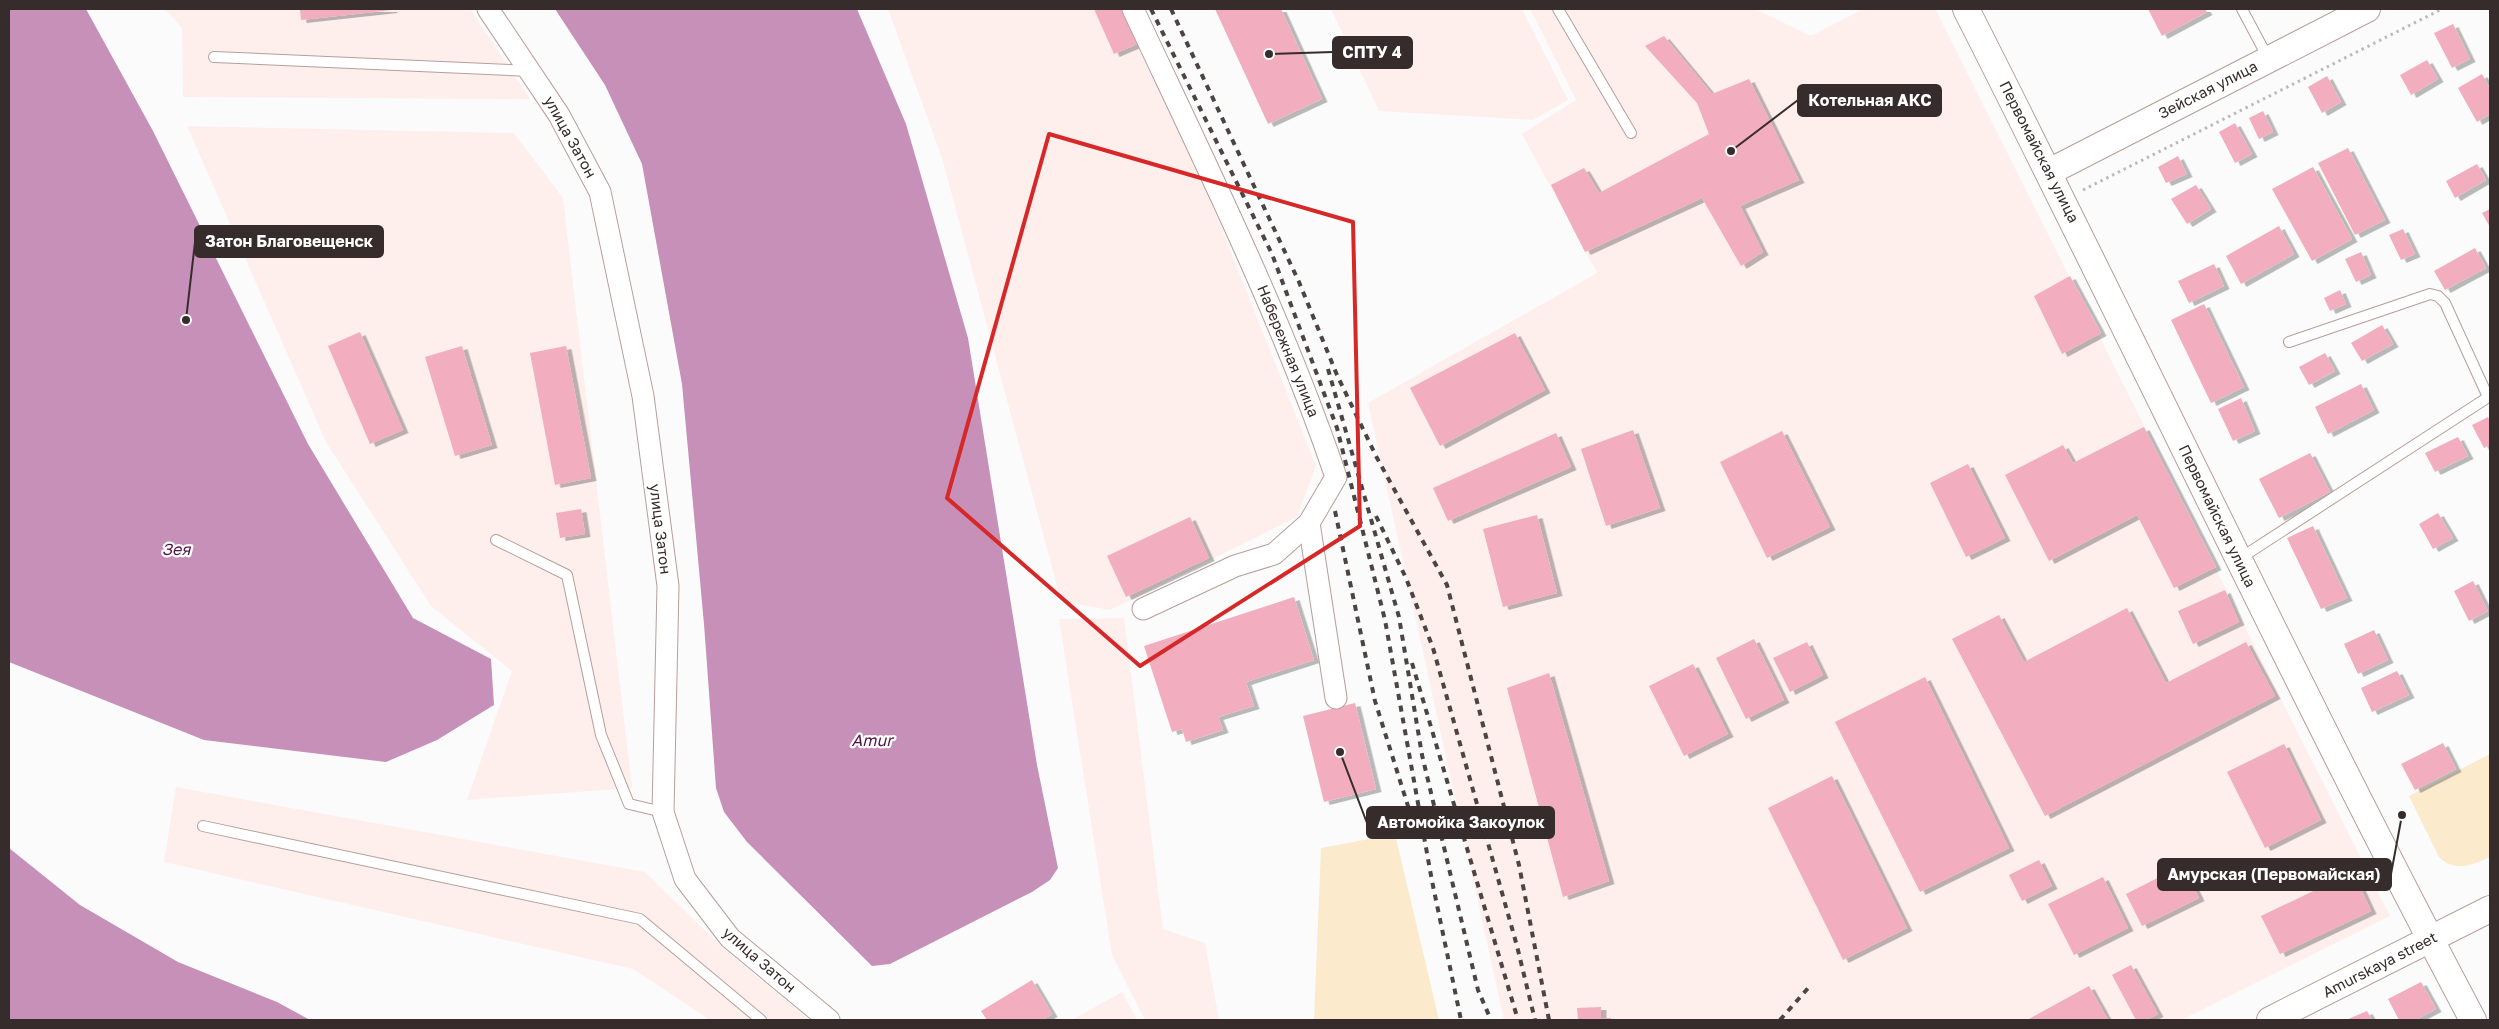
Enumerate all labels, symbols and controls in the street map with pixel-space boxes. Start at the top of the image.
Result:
callout: СПТУ 4 [1333,37,1412,68]
text: СПТУ 4 [1342,42,1402,62]
street label: Зейская улица [2155,56,2260,122]
street label: Первомайская улица [1996,78,2083,225]
callout: Котельная АКС [1798,85,1941,116]
text: Котельная АКС [1808,90,1932,110]
street label: улица Затон [541,92,601,181]
callout: Затон Благовещенск [195,226,383,257]
text: Затон Благовещенск [205,231,374,251]
street label: Набережная улица [1254,282,1324,419]
street label: Первомайская улица [2176,441,2260,590]
street label: улица Затон [647,483,675,575]
water label: Зея [162,539,191,559]
water label: Amur [852,730,895,750]
callout: Автомойка Закоулок [1367,807,1554,838]
text: Автомойка Закоулок [1377,812,1545,832]
callout: Амурская (Первомайская) [2158,859,2391,890]
text: Амурская (Первомайская) [2167,864,2381,884]
street label: улица Затон [719,923,800,996]
street label: Amurskaya street [2319,928,2440,1001]

